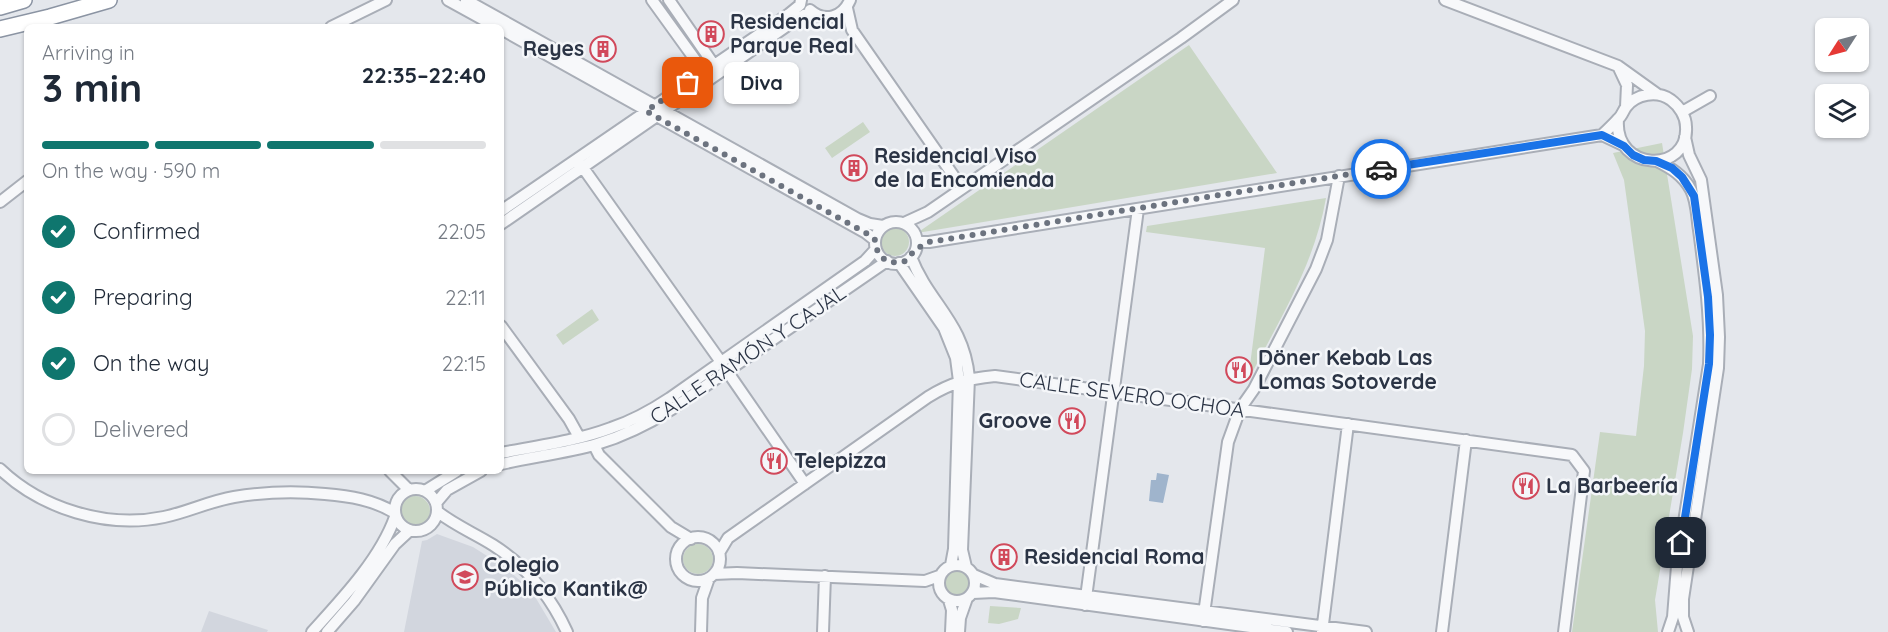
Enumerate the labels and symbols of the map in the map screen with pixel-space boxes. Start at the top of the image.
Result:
place label: Residencial Parque Real [730,8,854,58]
north arrow [1815,18,1869,72]
building icon: Residencial Parque Real [696,19,726,49]
building icon: Reyes [588,34,618,64]
place label: Reyes [523,35,584,61]
pin [662,57,713,108]
callout: Diva [724,62,799,104]
courier [1351,139,1411,199]
place label: Residencial Viso de la Encomienda [874,142,1054,192]
building icon: Residencial Viso de la Encomienda [839,153,869,183]
street label: CALLE RAMÓN Y CAJAL [645,279,850,429]
place label: Döner Kebab Las Lomas Sotoverde [1258,344,1437,394]
restaurant icon: Döner Kebab Las Lomas Sotoverde [1224,355,1254,385]
street label: CALLE SEVERO OCHOA [1018,365,1246,423]
restaurant icon: Groove [1057,406,1087,436]
place label: Groove [979,407,1052,433]
restaurant icon: Telepizza [759,446,789,476]
place label: Telepizza [794,447,887,473]
restaurant icon: La Barbeería [1511,471,1541,501]
place label: La Barbeería [1546,472,1678,498]
pin [1655,517,1706,568]
building icon: Residencial Roma [989,542,1019,572]
place label: Residencial Roma [1024,543,1204,569]
place label: Colegio Público Kantik@ [484,551,648,601]
school or university icon: Colegio Público Kantik@ [450,562,480,592]

